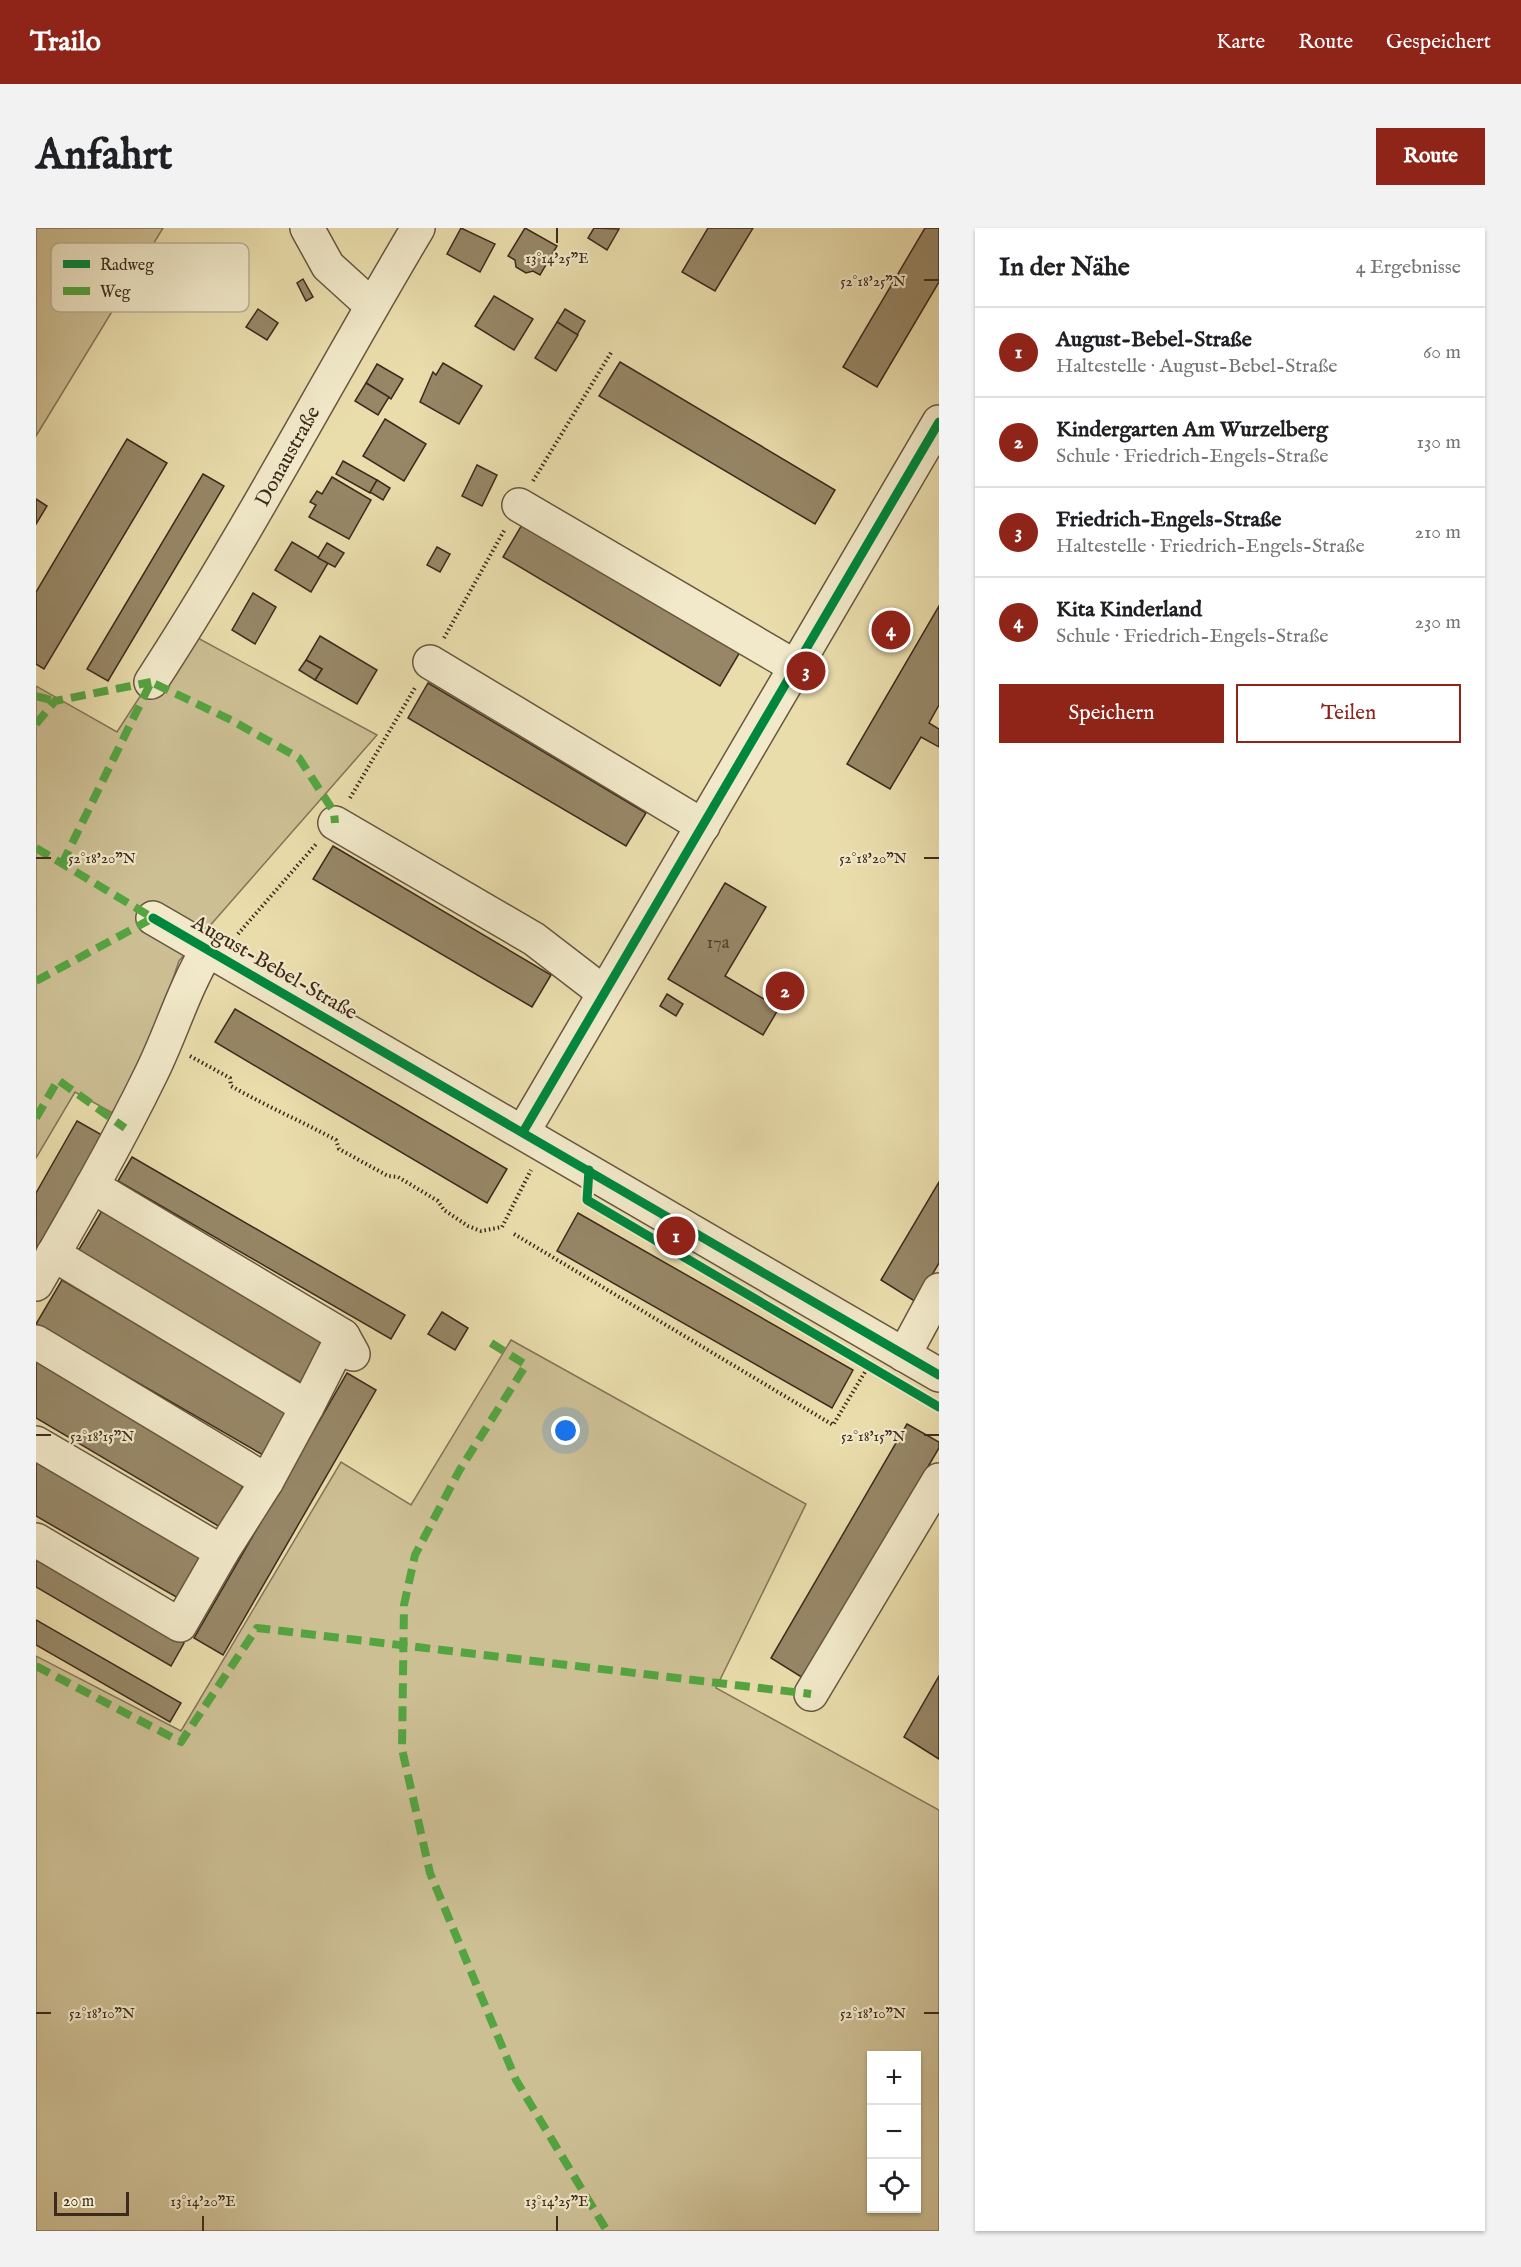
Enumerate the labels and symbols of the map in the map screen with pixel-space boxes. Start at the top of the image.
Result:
legend [51,243,249,312]
text: 13°14'25"E [525,249,589,268]
text: Radweg [100,256,154,276]
text: 52°18'25"N [840,272,906,291]
text: Weg [100,283,131,303]
street label: Donaustraße [250,401,327,512]
pin: 4 [872,608,910,652]
pin: 3 [786,648,826,694]
text: 52°18'20"N [68,849,136,868]
text: 52°18'20"N [839,849,907,868]
street label: August-Bebel-Straße [186,909,362,1027]
house number: 17a [707,932,730,955]
pin: 2 [766,968,804,1014]
pin: 1 [656,1214,696,1258]
your location [551,1416,580,1445]
text: 52°18'15"N [70,1427,134,1446]
text: 52°18'15"N [841,1427,905,1446]
text: 52°18'10"N [69,2004,135,2023]
text: 52°18'10"N [840,2004,906,2023]
scale bar [54,2189,129,2216]
text: 13°14'20"E [170,2192,236,2211]
text: 13°14'25"E [525,2192,589,2211]

